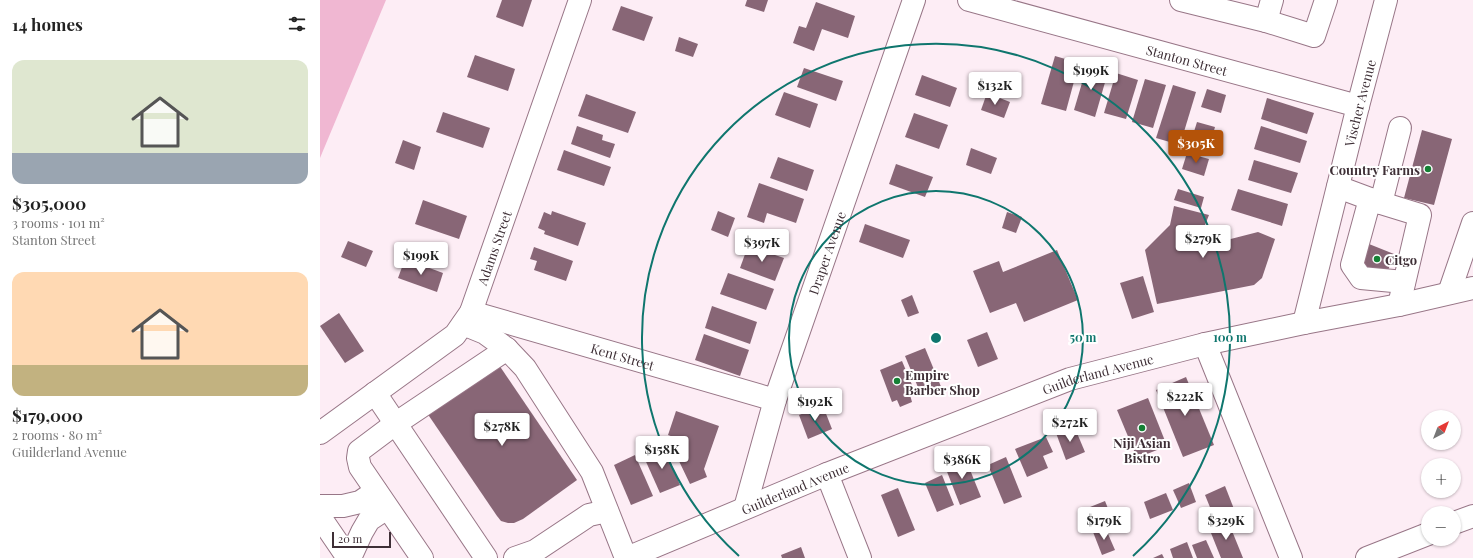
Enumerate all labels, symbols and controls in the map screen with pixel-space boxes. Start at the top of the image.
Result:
text: 14 homes [12,13,83,35]
icon: filters [286,13,308,35]
street label: Stanton Street [1144,40,1230,79]
pin: $199K [1063,57,1119,91]
street label: Vischer Avenue [1340,57,1379,149]
text: $199K [1073,61,1109,78]
pin: $132K [967,72,1023,106]
text: $132K [978,76,1012,93]
icon: home [124,86,196,158]
pin: $305K [1168,130,1224,164]
text: $305K [1177,134,1215,151]
place label: Country Farms [1330,161,1420,178]
marker: Country Farms [1423,164,1433,174]
text: $305,000 [12,192,86,214]
street label: Adams Street [472,208,514,288]
street label: Draper Avenue [804,208,849,297]
text: 3 rooms · 101 m² [12,214,105,231]
pin: $279K [1175,225,1231,259]
pin: $397K [734,229,790,263]
text: $279K [1185,229,1221,246]
text: Stanton Street [12,231,96,248]
text: $397K [744,233,780,250]
pin: $199K [393,242,449,276]
text: $199K [403,246,439,263]
place label: Citgo [1385,251,1417,268]
marker: Citgo [1372,254,1382,264]
icon: home [124,298,196,370]
text: 50 m [1070,329,1097,345]
text: 100 m [1213,329,1247,345]
centre of rings [929,331,943,345]
street label: Kent Street [589,339,657,373]
street label: Guilderland Avenue [1040,349,1155,398]
place label: Empire Barber Shop [905,366,980,398]
marker: Empire Barber Shop [892,376,902,386]
pin: $222K [1157,383,1213,417]
text: $222K [1166,387,1204,404]
pin: $192K [787,388,843,422]
text: $192K [797,392,833,409]
text: $179,000 [12,404,83,426]
pin: $272K [1042,409,1098,443]
north arrow [1421,410,1461,450]
map controls [1421,410,1461,546]
pin: $278K [474,413,530,447]
text: $272K [1052,413,1088,430]
text: $278K [484,417,520,434]
marker: Niji Asian Bistro [1137,423,1147,433]
text: 2 rooms · 80 m² [12,426,102,443]
place label: Niji Asian Bistro [1113,434,1171,466]
pin: $158K [634,436,690,470]
text: $158K [645,440,679,457]
text: Guilderland Avenue [12,443,127,460]
pin: $386K [934,446,990,480]
text: $386K [943,450,981,467]
street label: Guilderland Avenue [738,458,852,518]
button: + [1421,458,1461,498]
button: − [1421,506,1461,546]
pin: $179K [1076,507,1132,541]
pin: $329K [1198,507,1254,541]
text: $179K [1087,511,1121,528]
text: $329K [1207,511,1245,528]
scale bar [332,530,391,549]
text: 20 m [338,531,362,546]

